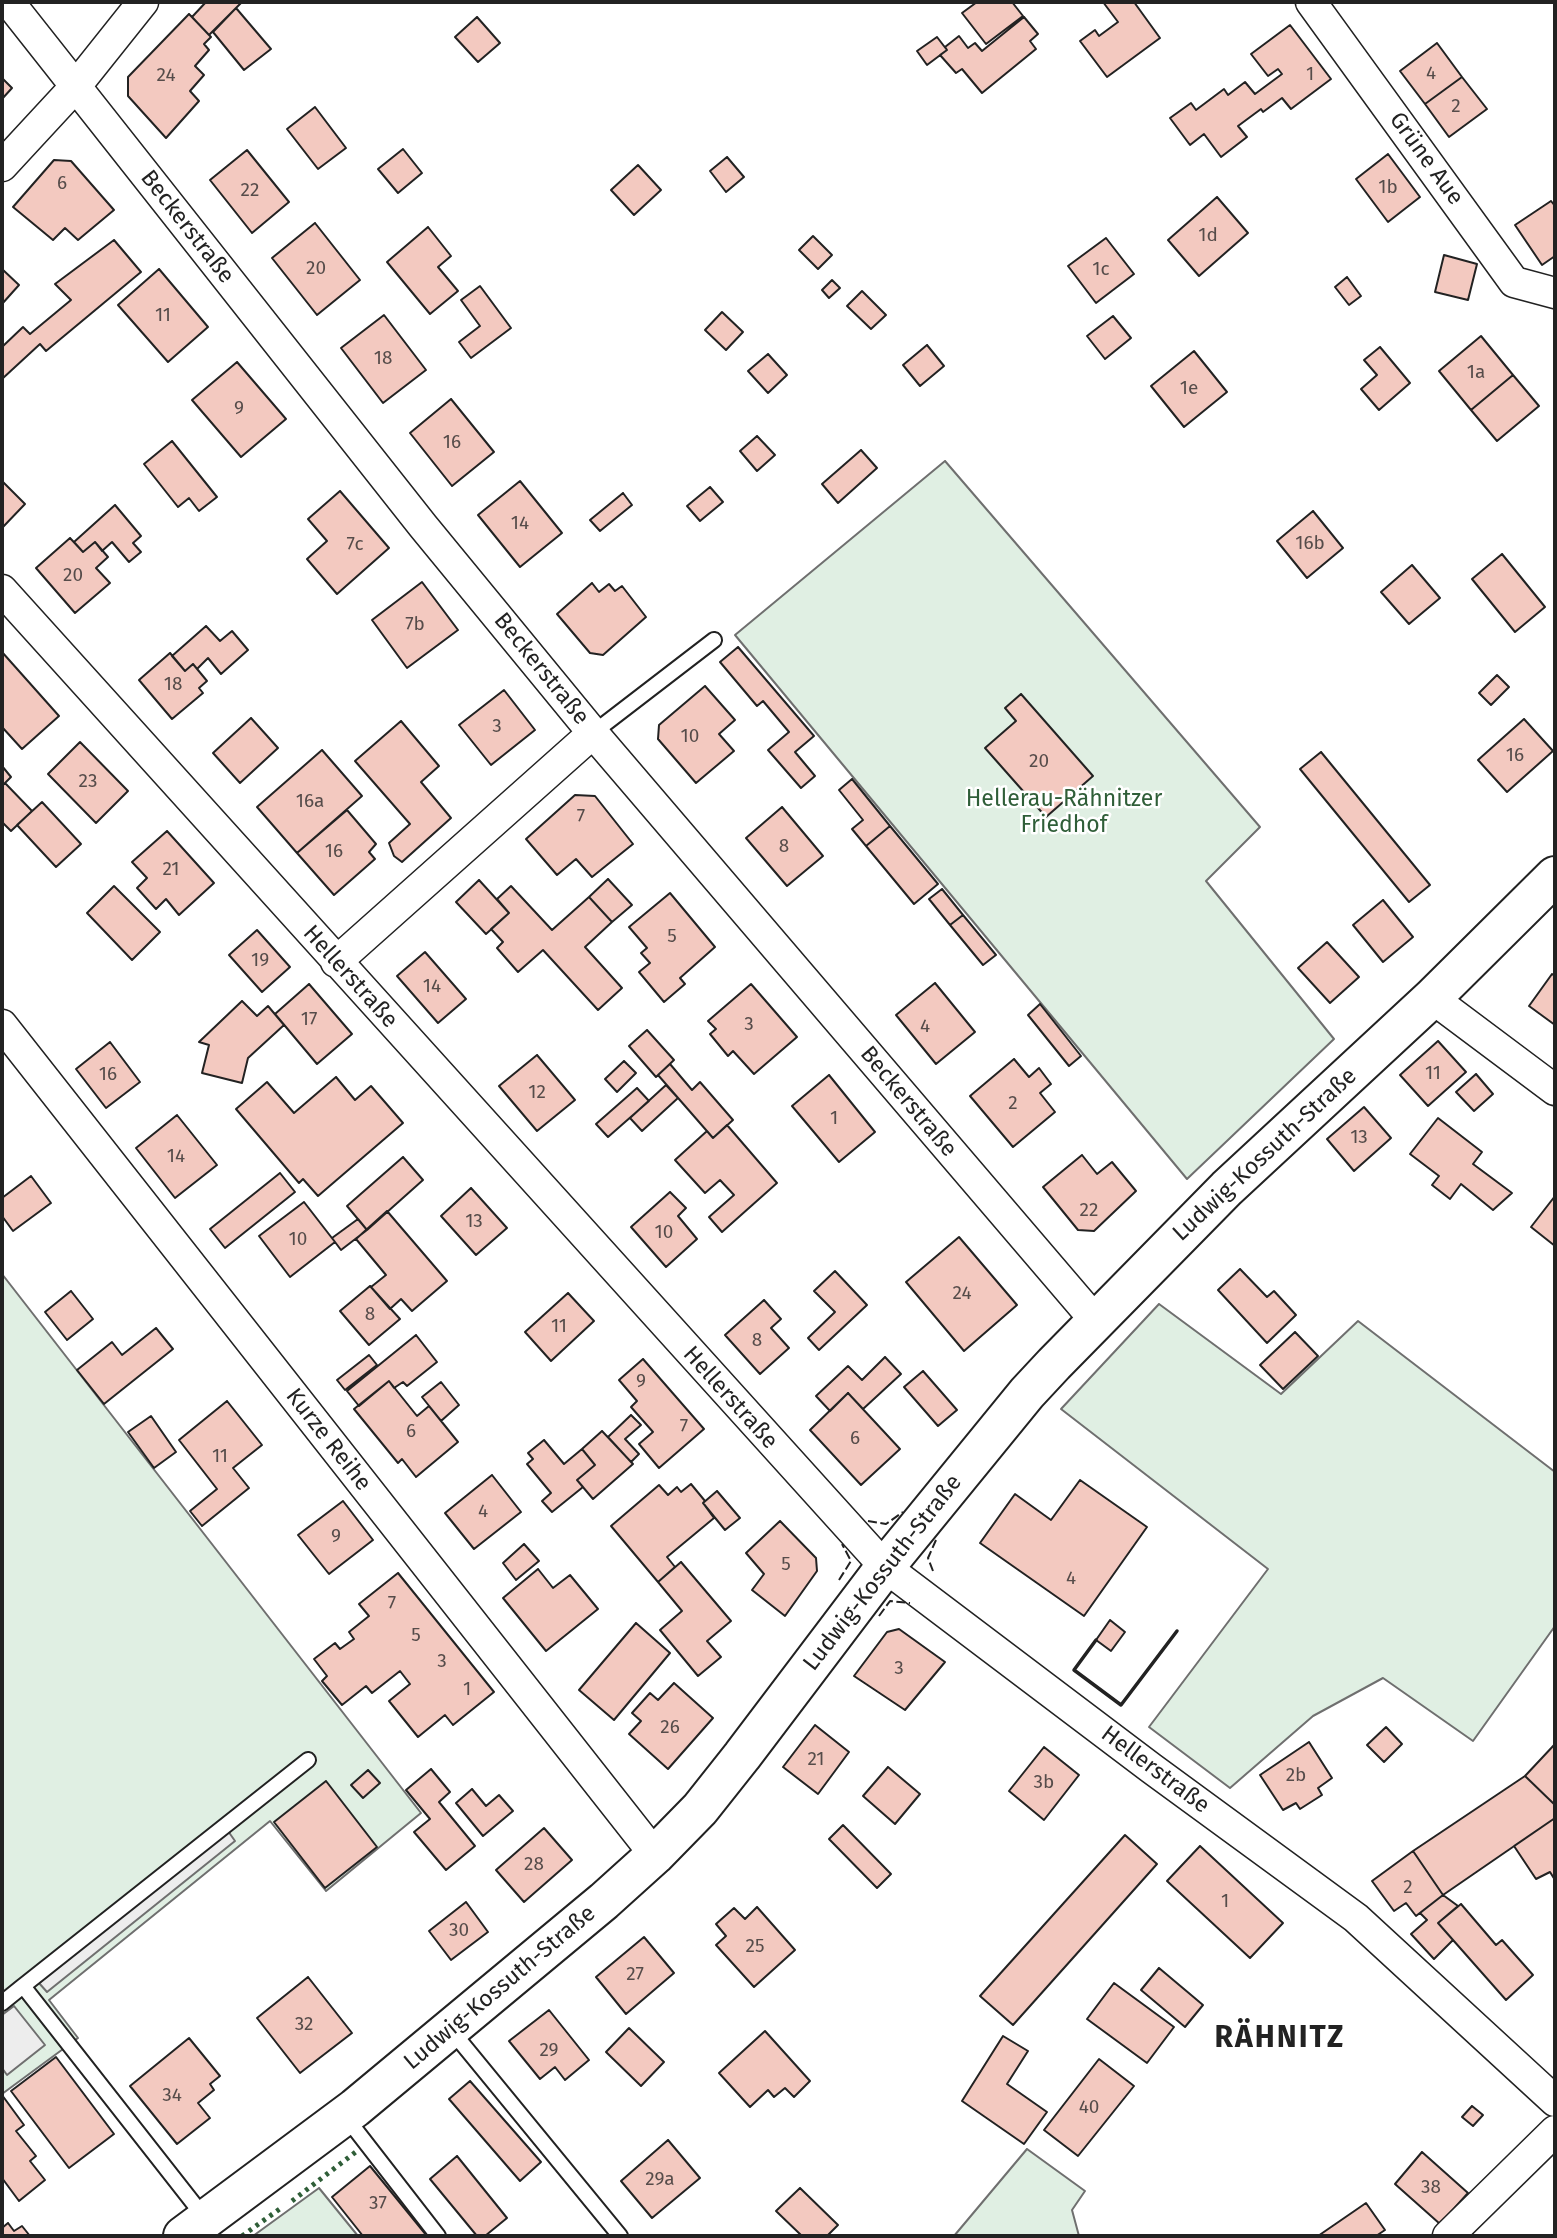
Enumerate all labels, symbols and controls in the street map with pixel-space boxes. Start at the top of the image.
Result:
house number: 4 [1426,63,1436,85]
house number: 1 [1306,64,1314,86]
house number: 24 [157,65,175,87]
house number: 2 [1451,96,1461,118]
street label: Grüne Aue [1383,107,1469,211]
street label: Beckerstraße [134,165,240,289]
house number: 6 [57,173,67,195]
house number: 1b [1378,177,1398,199]
house number: 22 [241,180,259,202]
house number: 1d [1198,225,1218,247]
house number: 20 [306,258,326,280]
house number: 1c [1092,259,1110,281]
house number: 11 [155,305,171,327]
house number: 18 [374,348,392,370]
house number: 1a [1467,362,1485,384]
house number: 1e [1180,378,1198,400]
house number: 9 [234,398,244,420]
house number: 16 [443,432,461,454]
house number: 14 [511,513,529,535]
house number: 16b [1295,533,1325,555]
house number: 7c [347,534,363,556]
house number: 20 [63,565,83,587]
street label: Beckerstraße [487,607,595,731]
house number: 7b [405,614,425,636]
house number: 18 [164,674,182,696]
house number: 3 [492,716,502,738]
house number: 10 [681,726,699,748]
house number: 16 [1506,745,1524,767]
house number: 20 [1029,751,1049,773]
house number: 23 [79,771,97,793]
park label: Hellerau-Rähnitzer Friedhof [966,786,1162,840]
house number: 16a [296,791,324,813]
house number: 7 [577,806,585,828]
house number: 8 [779,836,789,858]
house number: 16 [325,841,343,863]
house number: 21 [162,859,180,881]
street label: Hellerstraße [297,920,403,1034]
house number: 5 [667,926,677,948]
house number: 19 [251,950,269,972]
house number: 14 [423,976,441,998]
house number: 17 [301,1009,317,1031]
house number: 3 [744,1014,754,1036]
house number: 4 [920,1016,930,1038]
street label: Beckerstraße [854,1041,962,1163]
street label: Ludwig-Kossuth-Straße [1167,1063,1363,1247]
house number: 11 [1425,1063,1441,1085]
house number: 16 [99,1064,117,1086]
house number: 12 [528,1082,546,1104]
house number: 2 [1008,1093,1018,1115]
house number: 1 [830,1108,838,1130]
house number: 13 [1350,1127,1368,1149]
house number: 14 [167,1146,185,1168]
house number: 22 [1080,1200,1098,1222]
house number: 13 [465,1211,483,1233]
house number: 10 [655,1222,673,1244]
house number: 10 [289,1229,307,1251]
house number: 24 [953,1283,971,1305]
house number: 8 [365,1304,375,1326]
house number: 11 [551,1316,567,1338]
house number: 8 [752,1330,762,1352]
street label: Hellerstraße [677,1341,783,1455]
house number: 9 [636,1371,646,1393]
street label: Kurze Reihe [279,1383,377,1497]
house number: 7 [680,1416,688,1438]
house number: 6 [406,1421,416,1443]
house number: 6 [850,1428,860,1450]
house number: 11 [212,1446,228,1468]
street label: Ludwig-Kossuth-Straße [798,1469,968,1677]
house number: 4 [478,1501,488,1523]
house number: 9 [331,1526,341,1548]
house number: 5 [781,1554,791,1576]
house number: 4 [1066,1568,1076,1590]
house number: 7 [388,1593,396,1615]
house number: 5 [411,1625,421,1647]
house number: 3 [437,1651,447,1673]
house number: 3 [894,1658,904,1680]
house number: 1 [463,1679,471,1701]
house number: 26 [660,1717,680,1739]
street label: Hellerstraße [1095,1720,1215,1820]
house number: 21 [807,1749,825,1771]
house number: 2b [1286,1765,1306,1787]
house number: 3b [1034,1772,1054,1794]
house number: 28 [524,1854,544,1876]
house number: 2 [1403,1877,1413,1899]
house number: 1 [1221,1891,1229,1913]
street label: Ludwig-Kossuth-Straße [399,1900,601,2076]
house number: 30 [449,1920,469,1942]
house number: 25 [746,1936,764,1958]
house number: 27 [626,1964,644,1986]
house number: 32 [295,2014,313,2036]
district label: RÄHNITZ [1215,2021,1345,2057]
house number: 29 [539,2040,559,2062]
house number: 34 [162,2085,182,2107]
house number: 40 [1079,2097,1099,2119]
house number: 29a [645,2169,675,2191]
house number: 38 [1421,2177,1441,2199]
house number: 37 [369,2193,387,2215]

